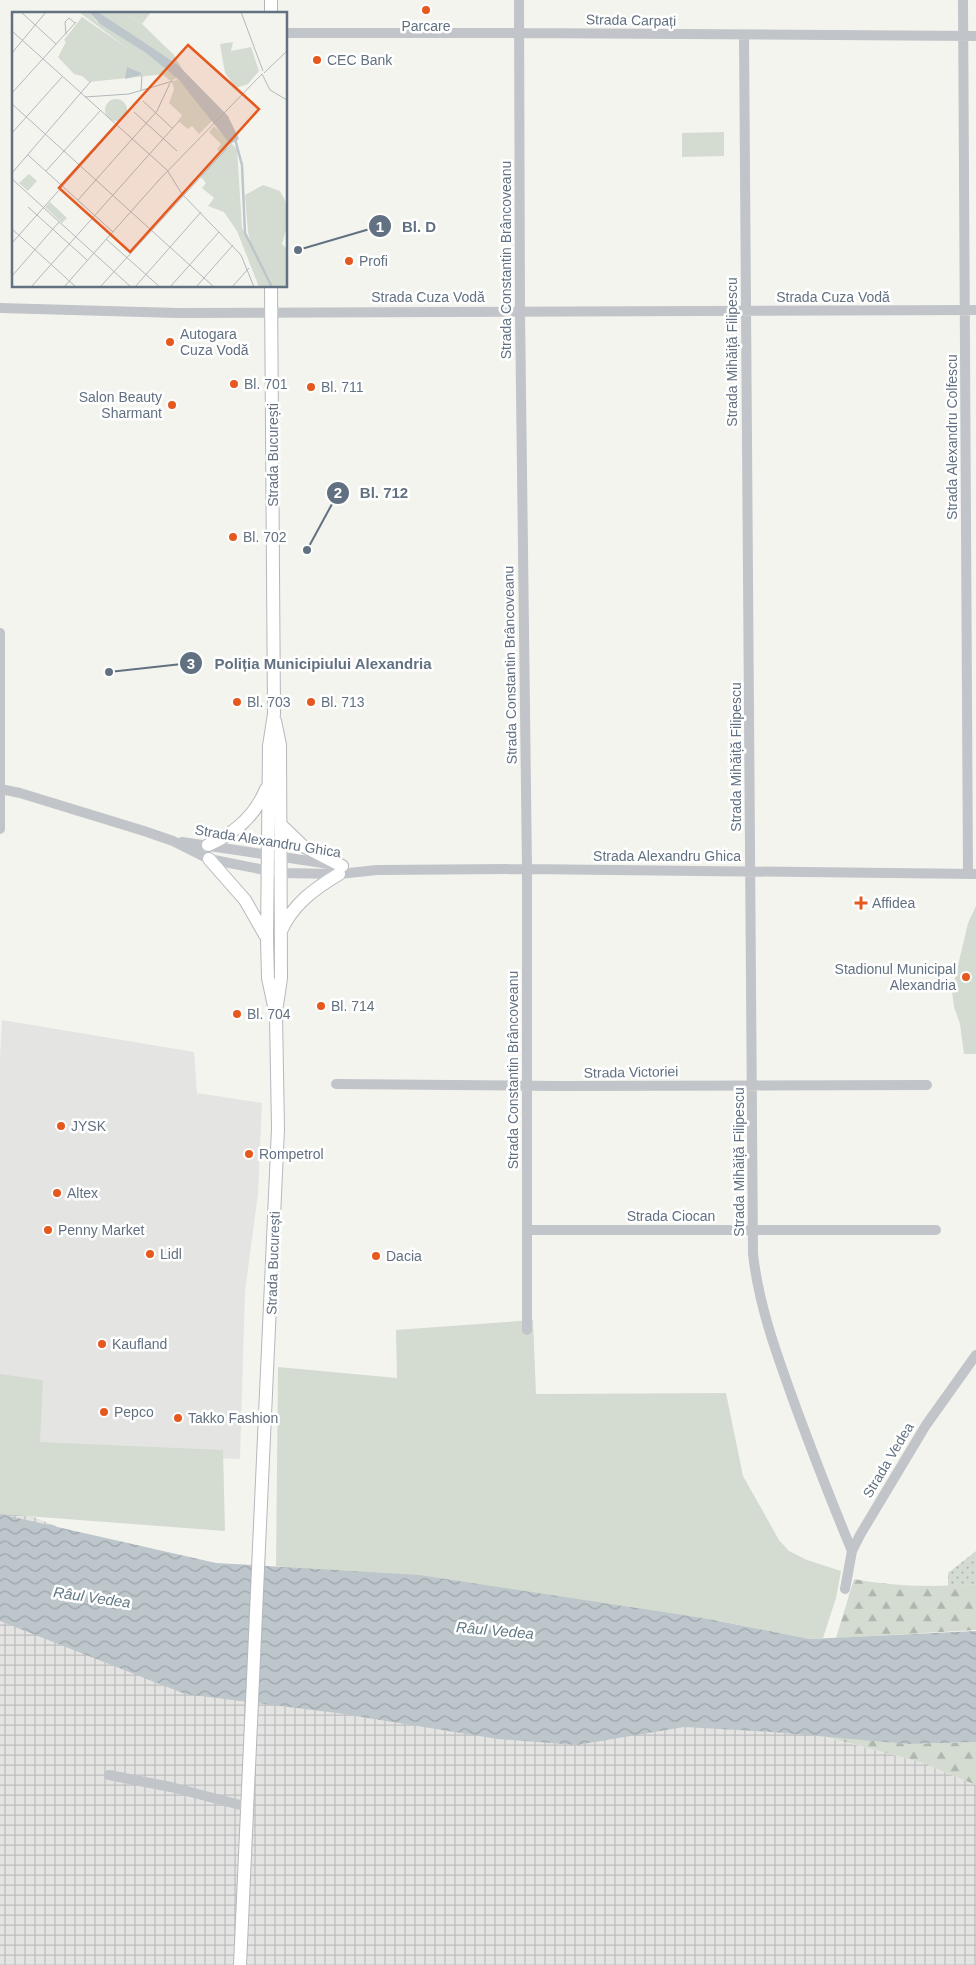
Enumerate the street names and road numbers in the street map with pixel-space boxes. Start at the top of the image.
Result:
street label: Strada Carpați [586,11,676,29]
street label: Strada Constantin Brâncoveanu [498,161,514,359]
street label: Strada Mihăiță Filipescu [724,277,740,427]
street label: Strada Cuza Vodă [371,289,485,305]
street label: Strada Cuza Vodă [776,289,890,305]
street label: Strada Alexandru Colfescu [944,354,960,520]
street label: Strada București [265,403,281,507]
street label: Strada Constantin Brâncoveanu [500,566,520,764]
street label: Strada Mihăiță Filipescu [728,682,744,832]
street label: Strada Alexandru Ghica [194,822,342,861]
street label: Strada Alexandru Ghica [593,848,741,864]
street label: Strada Constantin Brâncoveanu [505,971,521,1169]
street label: Strada Victoriei [584,1063,678,1081]
street label: Strada Mihăiță Filipescu [731,1087,747,1237]
street label: Strada Ciocan [627,1208,715,1224]
street label: Strada București [263,1211,283,1315]
street label: Strada Vedea [859,1419,917,1500]

